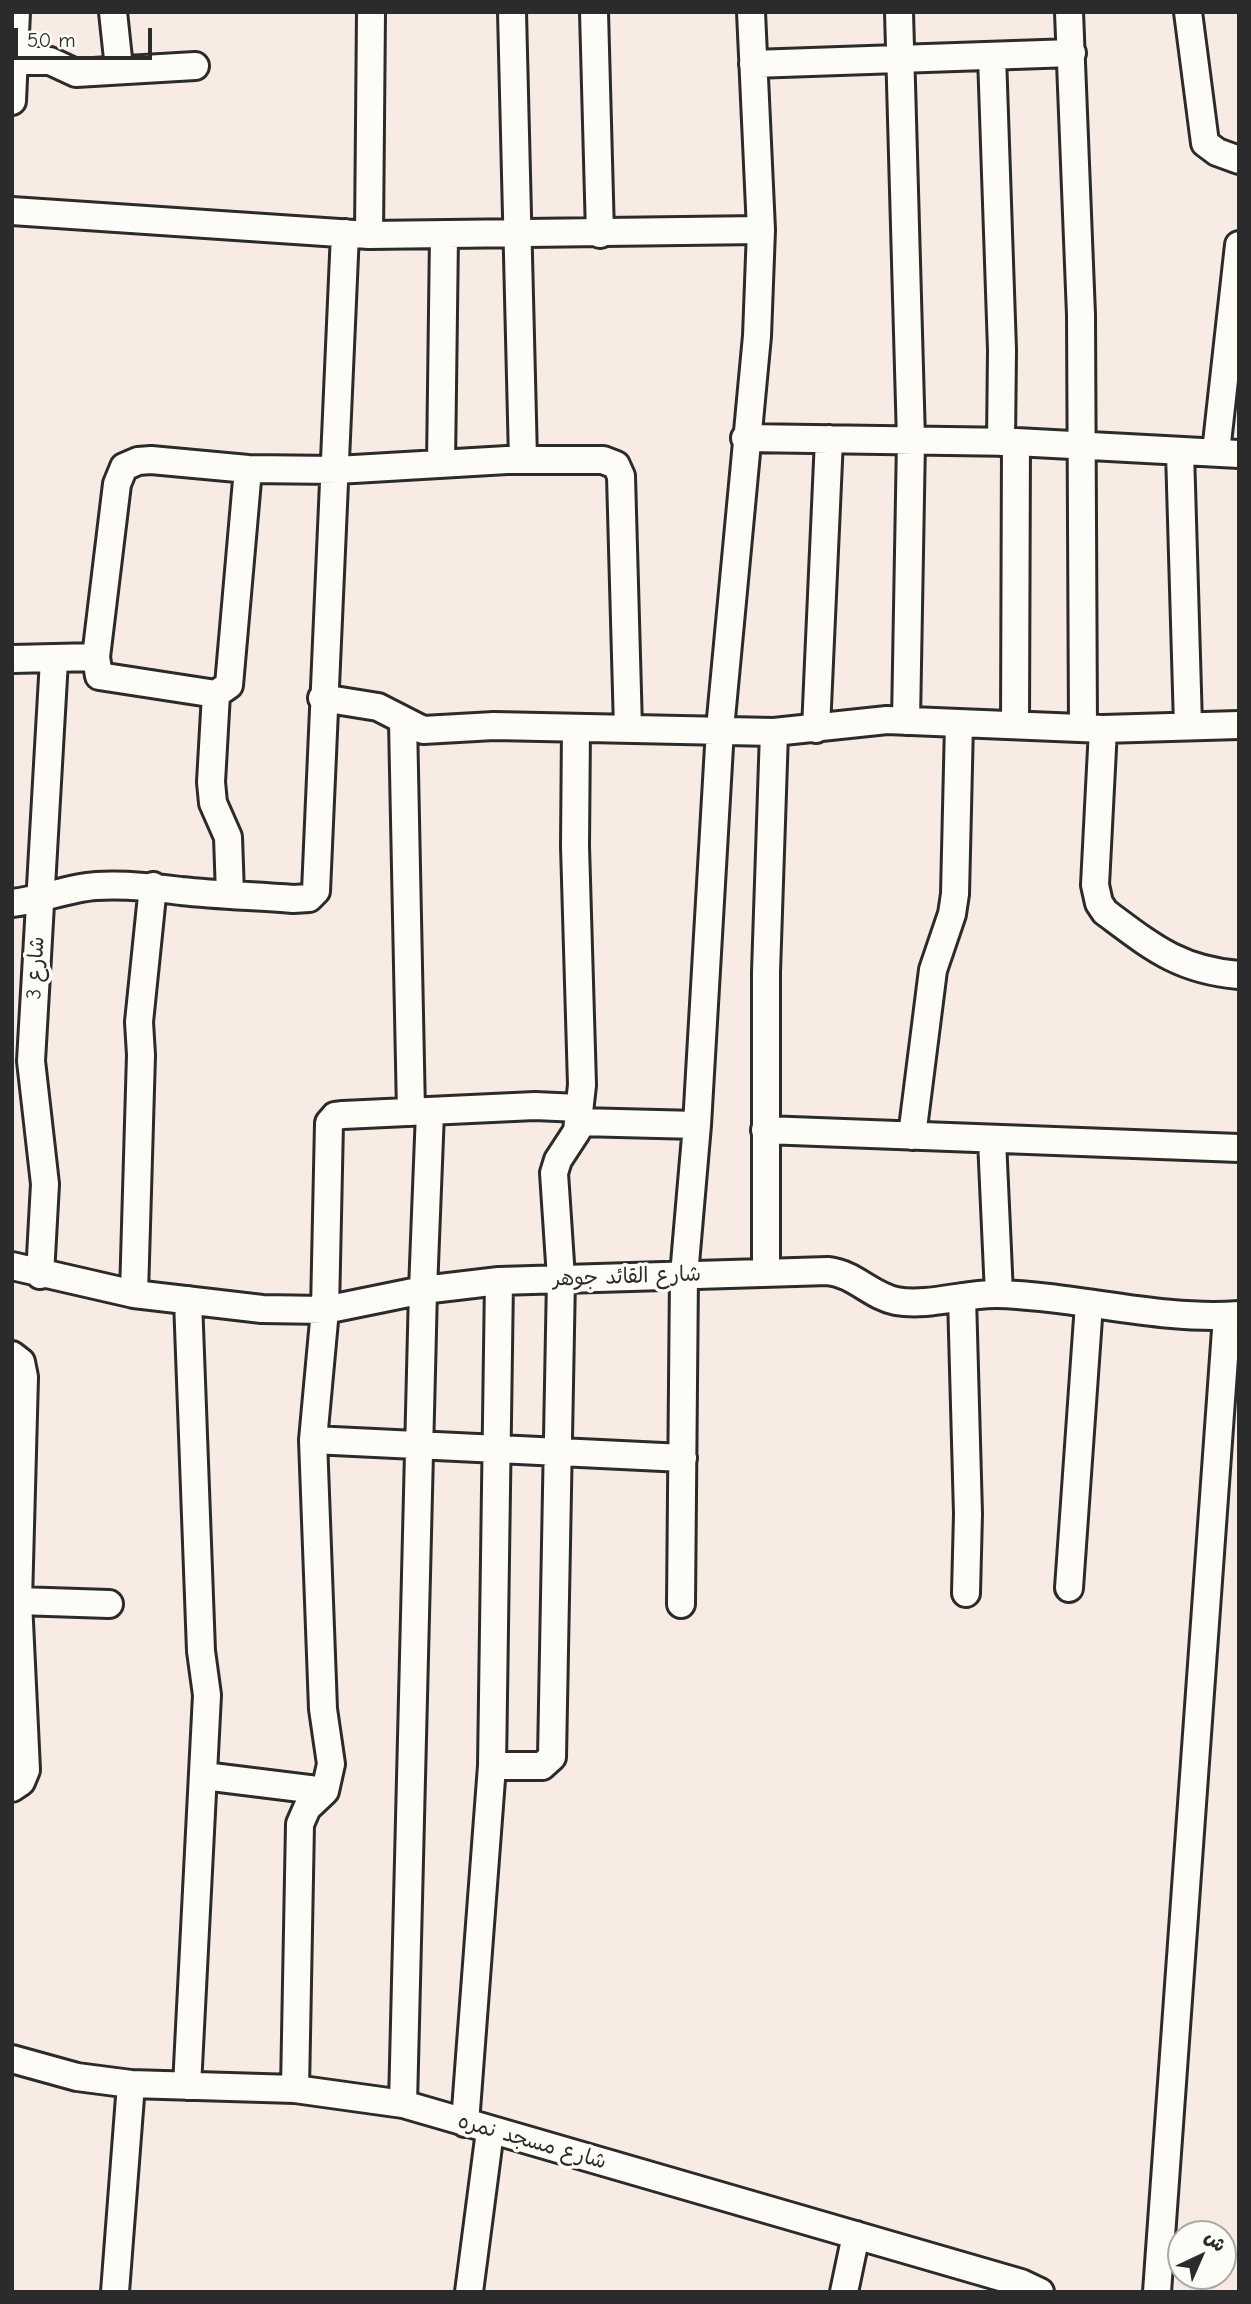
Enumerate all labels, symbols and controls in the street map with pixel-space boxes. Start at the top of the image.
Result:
scale bar [18,14,156,58]
text: 50 m [27,28,76,52]
street label: شارع 3 [22,936,50,1000]
street label: شارع القائد جوهر [553,1262,701,1292]
street label: شارع مسجد نمره [455,2109,609,2175]
north arrow [1167,2220,1237,2290]
text: ش [1200,2226,1230,2257]

